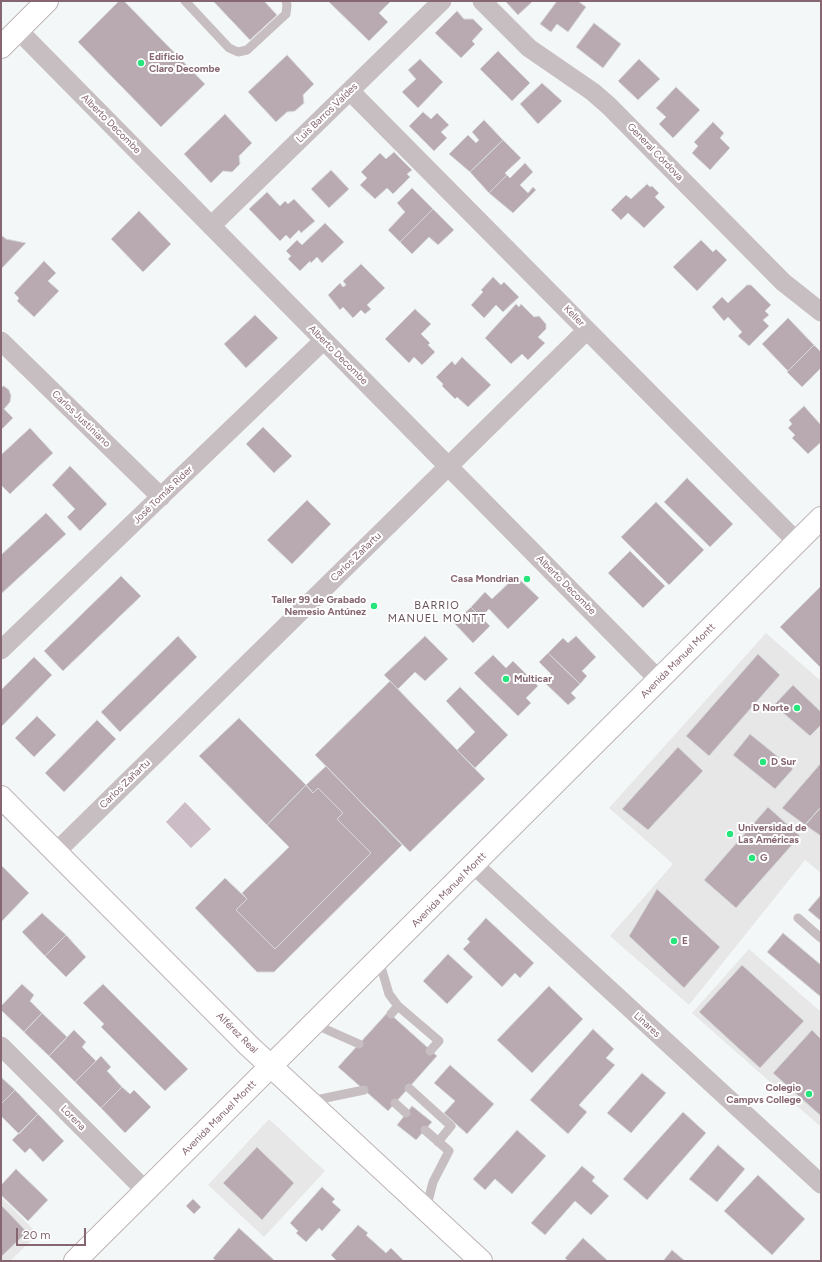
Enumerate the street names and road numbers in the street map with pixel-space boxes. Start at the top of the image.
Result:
street label: Luis Barros Valdes [294,81,360,145]
street label: Alberto Decombe [79,92,143,156]
street label: General Córdova [625,121,685,183]
street label: Keller [561,303,587,329]
street label: Alberto Decombe [306,323,370,387]
street label: Carlos Justiniano [49,388,113,450]
street label: José Tomás Rider [131,464,195,526]
street label: Carlos Zañartu [328,530,384,584]
street label: Alberto Decombe [534,553,598,617]
street label: Avenida Manuel Montt [638,621,718,701]
street label: Carlos Zañartu [97,757,153,811]
street label: Avenida Manuel Montt [409,850,489,930]
street label: Alférez Real [214,1010,260,1056]
street label: Linares [631,1010,663,1040]
street label: Avenida Manuel Montt [179,1078,259,1158]
street label: Lorena [58,1103,88,1133]

